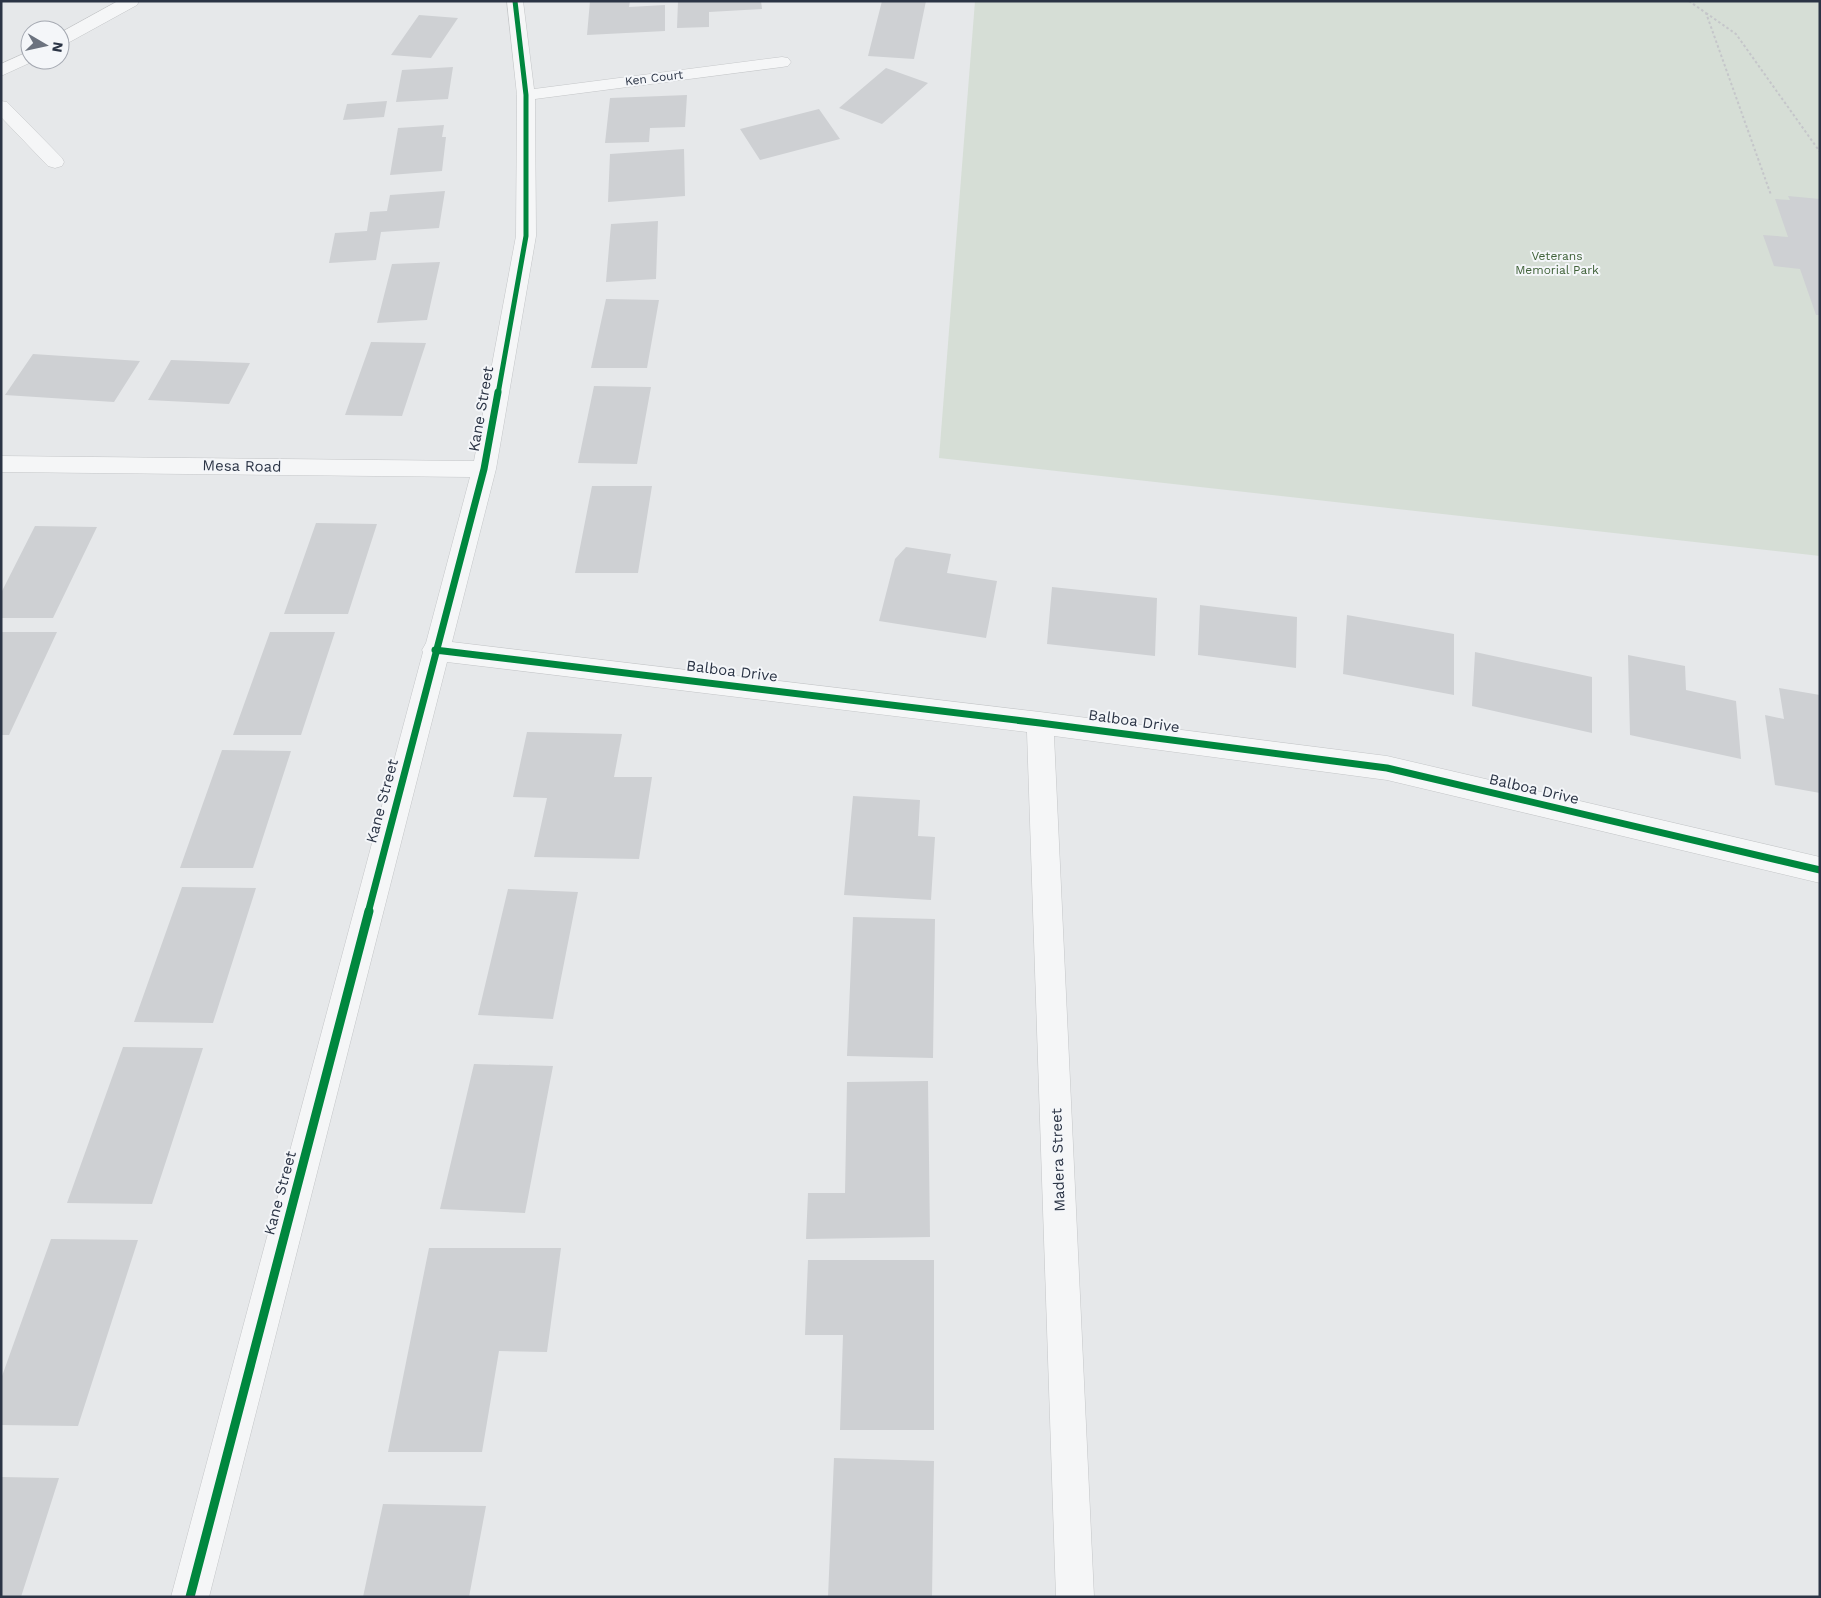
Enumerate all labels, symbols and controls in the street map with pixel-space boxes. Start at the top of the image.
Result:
north arrow [20,20,70,70]
text: N [49,41,67,53]
street label: Ken Court [624,68,684,88]
park label: Veterans Memorial Park [1515,249,1599,277]
street label: Kane Street [465,364,497,453]
street label: Mesa Road [202,456,282,476]
street label: Balboa Drive [685,656,779,686]
street label: Balboa Drive [1087,706,1181,736]
street label: Kane Street [362,756,402,845]
street label: Balboa Drive [1487,770,1581,808]
street label: Madera Street [1047,1107,1069,1212]
street label: Kane Street [260,1148,300,1237]

